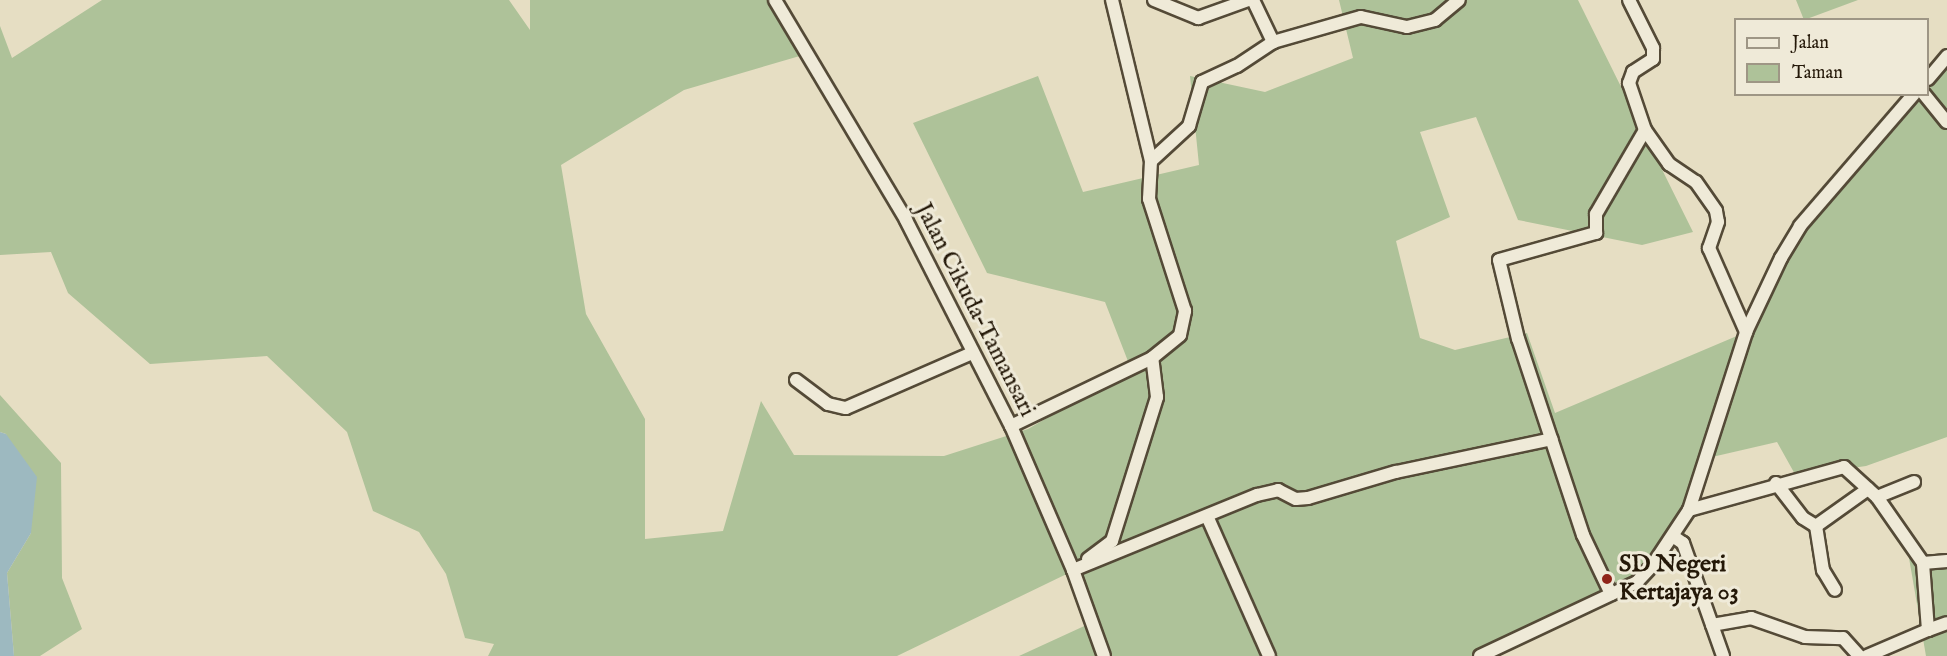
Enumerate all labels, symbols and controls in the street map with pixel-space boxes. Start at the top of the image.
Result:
legend [1734,18,1929,96]
text: Jalan [1792,32,1829,55]
text: Taman [1792,62,1843,85]
street label: Jalan Cikuda–Tamansari [909,198,1041,422]
place label: SD Negeri Kertajaya 03 [1619,551,1739,607]
marker: SD Negeri Kertajaya 03 [1600,572,1614,586]

